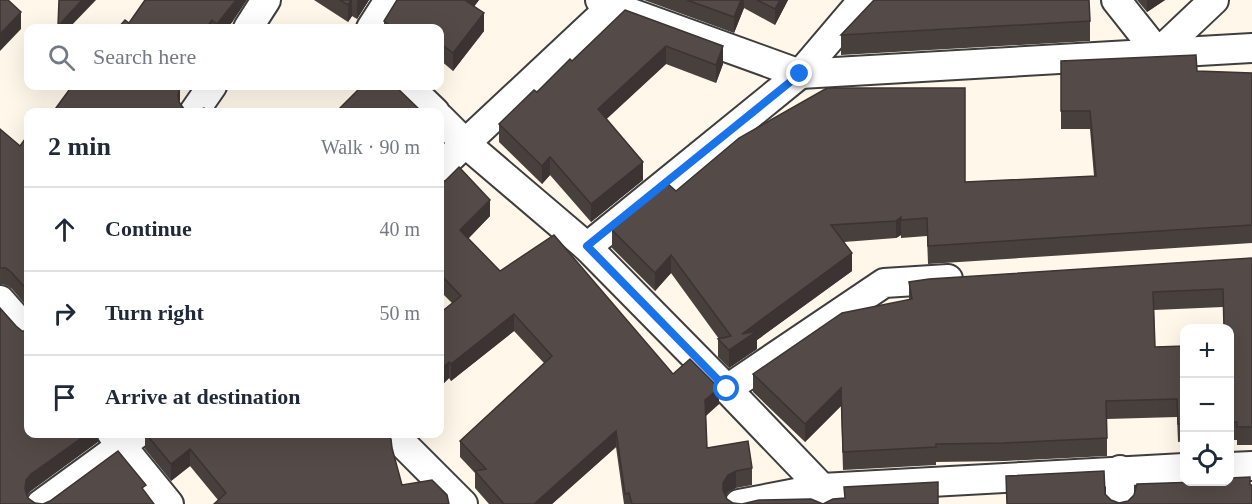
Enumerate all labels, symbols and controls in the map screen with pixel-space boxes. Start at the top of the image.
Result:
search box [24,24,444,90]
icon: search [45,41,78,74]
text: Search here [93,44,196,69]
route end [786,60,812,86]
text: 2 min [48,132,111,161]
text: Walk · 90 m [321,136,420,158]
icon: ahead [48,213,81,246]
text: Continue [105,216,192,241]
text: 40 m [379,218,420,240]
icon: right [48,297,81,330]
text: Turn right [105,300,204,325]
text: 50 m [379,302,420,324]
map controls [1180,324,1234,486]
button: + [1180,324,1234,378]
route start [713,375,739,401]
button: − [1180,378,1234,432]
icon: arrive [48,381,81,414]
text: Arrive at destination [105,384,301,409]
button: locate [1180,432,1234,486]

